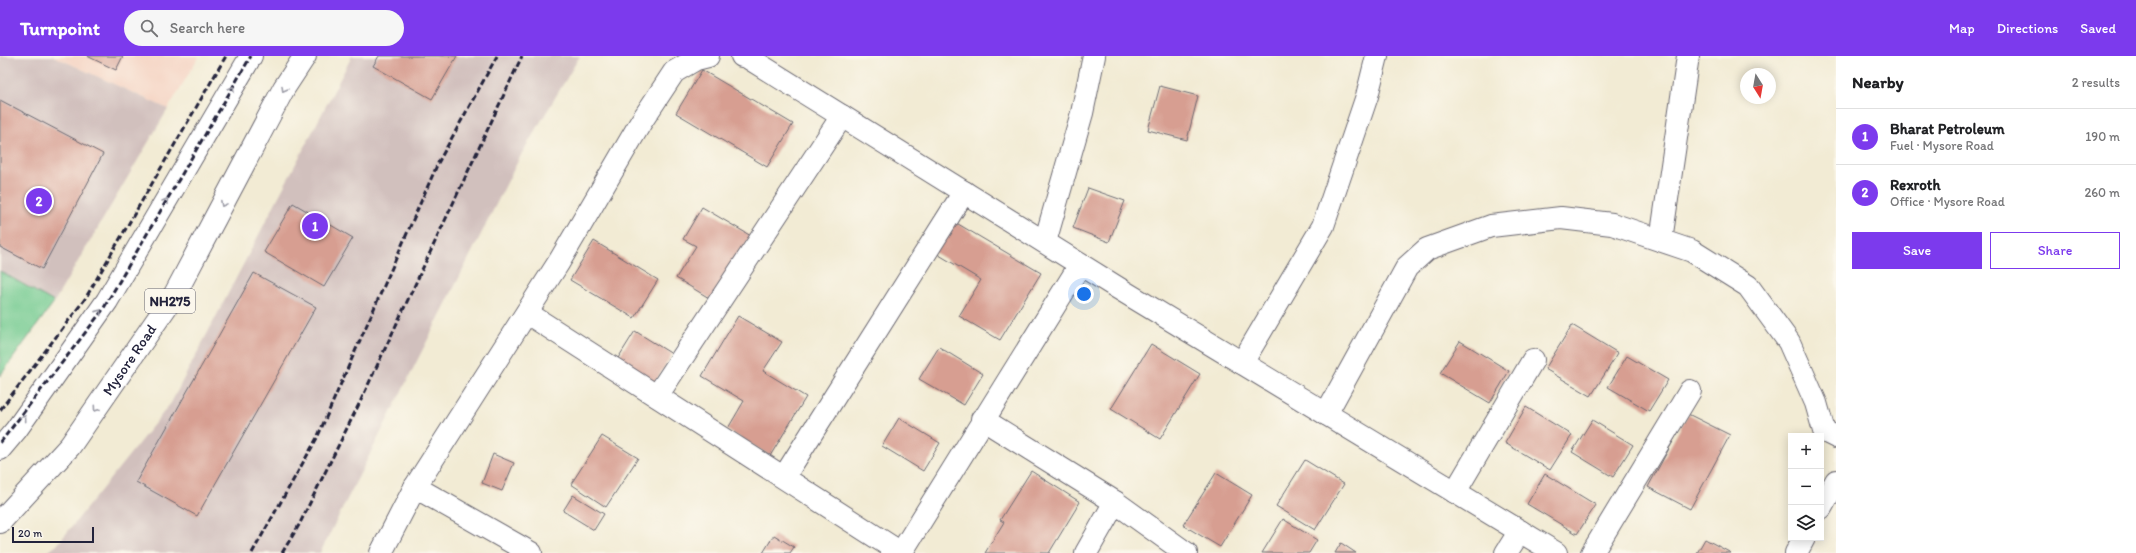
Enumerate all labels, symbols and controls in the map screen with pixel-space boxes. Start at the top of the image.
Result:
search box [124,10,404,46]
text: Turnpoint [20,17,100,40]
icon: search [138,17,160,39]
text: Search here [170,19,245,37]
text: Map [1949,20,1975,37]
text: Directions [1997,20,2058,37]
text: Saved [2080,20,2116,37]
north arrow [1740,68,1776,104]
text: Nearby [1852,72,1904,92]
text: 2 results [2072,75,2120,90]
one-way arrow [282,85,289,92]
one-way arrow [227,86,235,93]
text: Bharat Petroleum [1890,120,2005,138]
text: 1 [1862,129,1868,144]
text: 190 m [2085,129,2120,144]
text: Fuel · Mysore Road [1890,138,1994,153]
text: Rexroth [1890,176,1941,194]
text: 2 [1862,185,1868,200]
text: 260 m [2084,185,2120,200]
pin: 2 [26,186,52,216]
text: Office · Mysore Road [1890,194,2005,209]
one-way arrow [162,198,169,205]
one-way arrow [220,200,228,207]
pin: 1 [302,211,328,241]
button: Save [1852,232,1982,269]
button: Share [1990,232,2120,269]
your location [1074,284,1094,304]
road number: NH275 [145,289,195,313]
one-way arrow [94,309,102,316]
street label: Mysore Road [99,320,161,399]
one-way arrow [93,405,101,412]
one-way arrow [19,415,27,422]
map controls [1788,433,1824,541]
button: + [1788,433,1824,469]
button: − [1788,469,1824,505]
button: layers [1788,505,1824,541]
scale bar [12,525,94,544]
text: 20 m [18,527,42,540]

